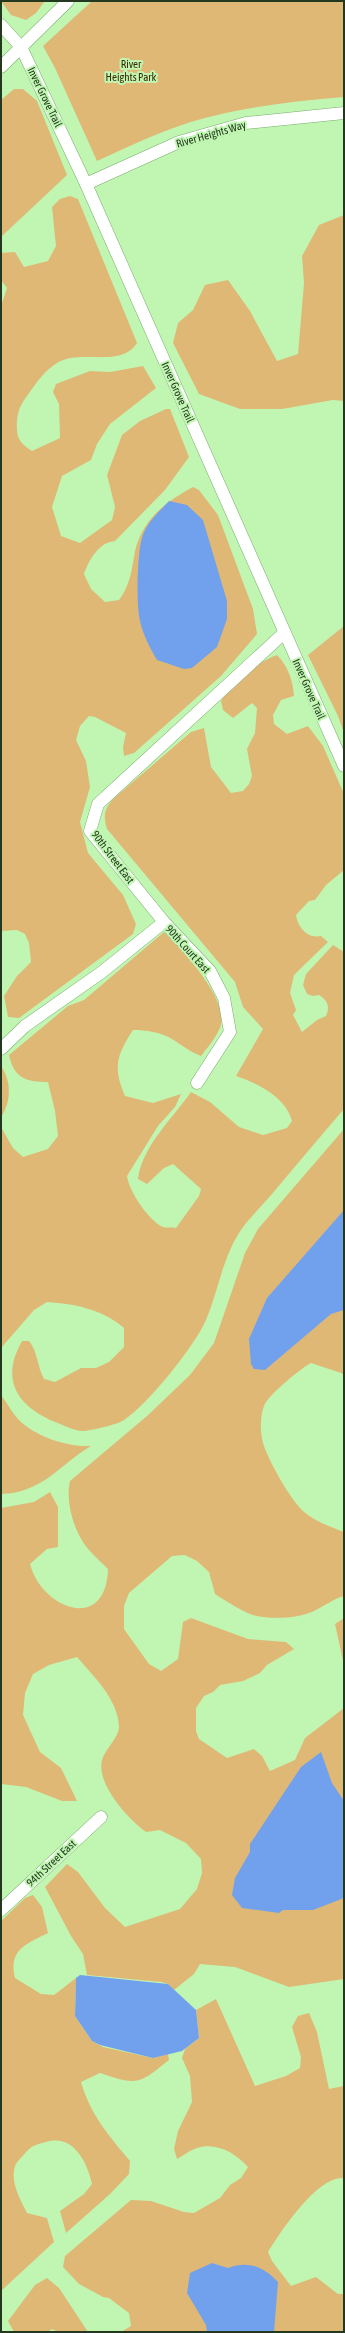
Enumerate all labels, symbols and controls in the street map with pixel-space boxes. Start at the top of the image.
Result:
park label: River Heights Park [106,58,157,83]
street label: Inver Grove Trail [25,65,65,129]
street label: River Heights Way [175,118,248,150]
street label: Inver Grove Trail [159,360,197,424]
street label: Inver Grove Trail [290,657,328,721]
street label: 90th Street East [89,828,137,886]
street label: 90th Court East [163,923,213,975]
street label: 94th Street East [24,1837,78,1889]

